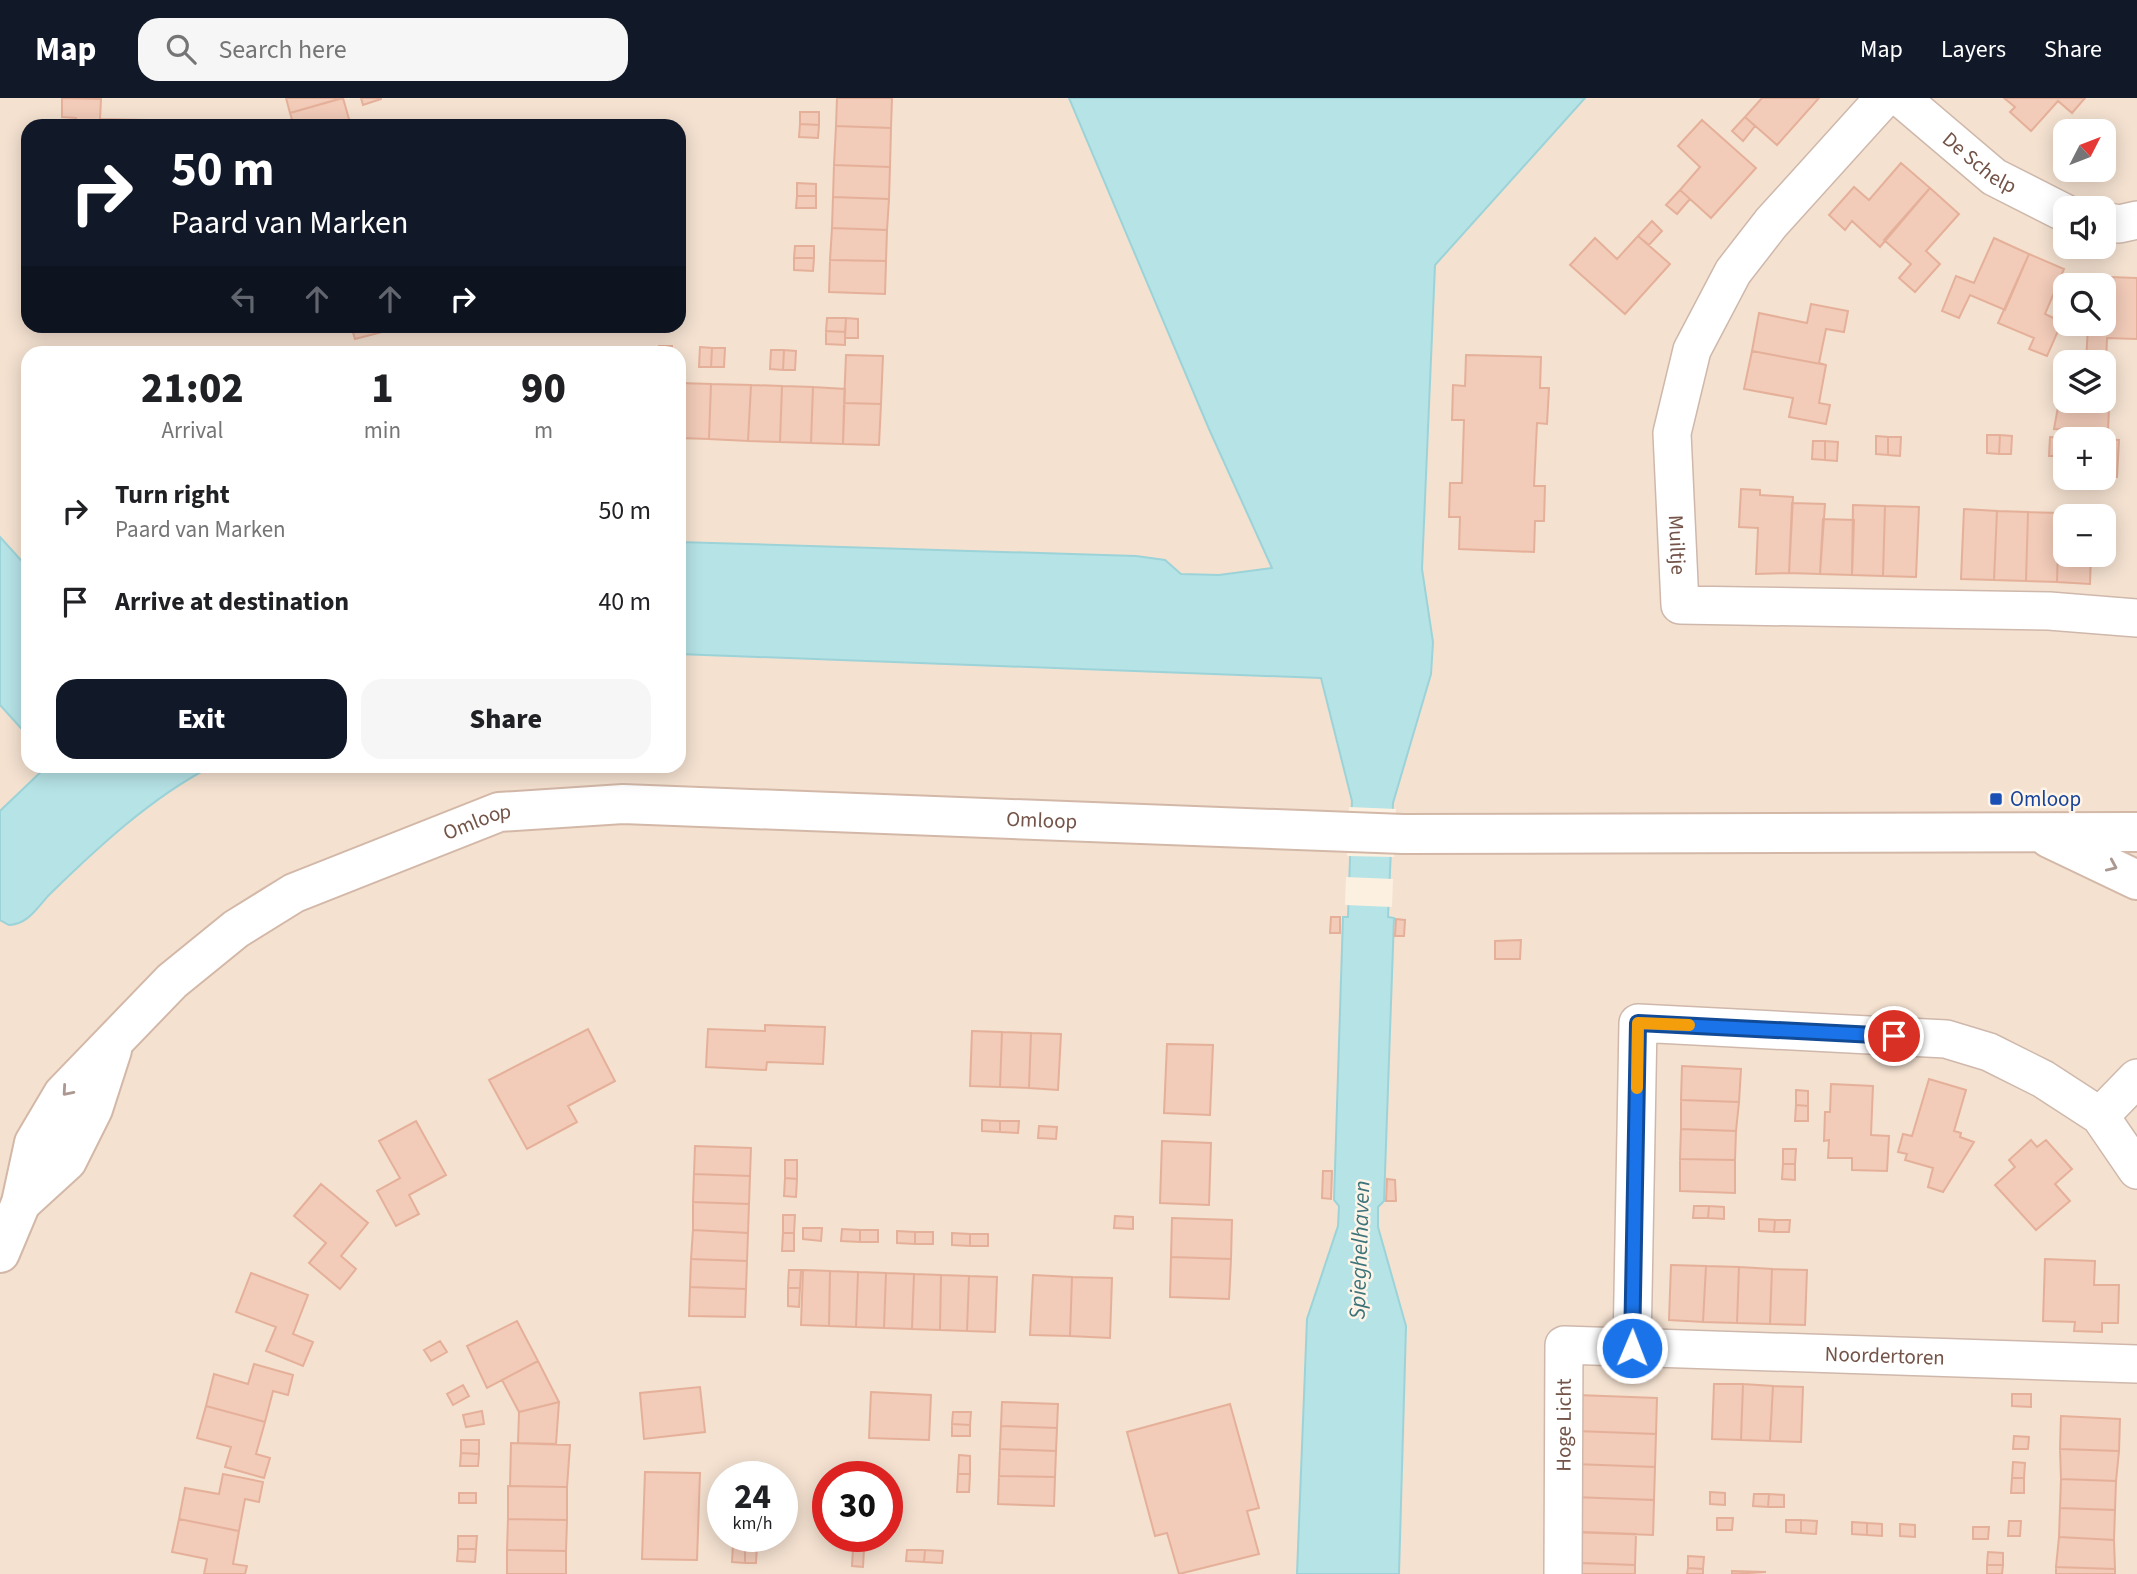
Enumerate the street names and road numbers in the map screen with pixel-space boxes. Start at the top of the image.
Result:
street label: De Schelp [1936,124,2022,201]
street label: Muiltje [1661,514,1694,576]
street label: Omloop [438,796,512,848]
street label: Omloop [1006,804,1078,836]
street label: Noordertoren [1824,1339,1945,1373]
street label: Hoge Licht [1548,1378,1579,1472]

